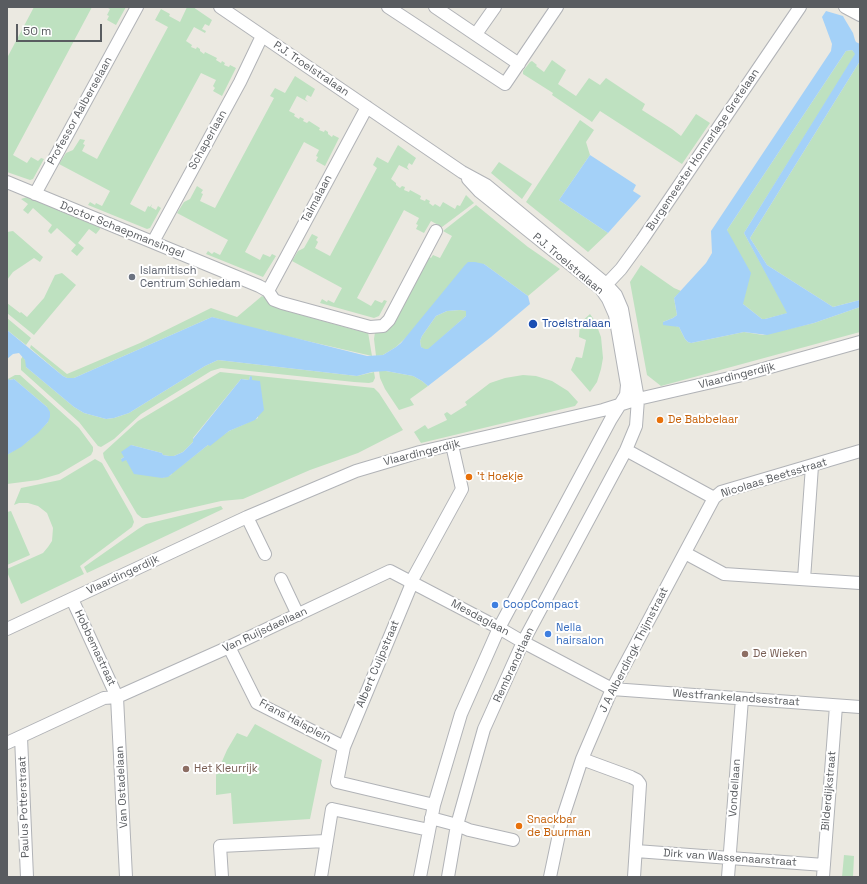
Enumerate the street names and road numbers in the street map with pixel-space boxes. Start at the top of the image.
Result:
street label: P.J. Troelstralaan [271,39,351,99]
street label: Professor Aalberselaan [45,55,115,167]
street label: Burgemeester Honnerlage Gretelaan [644,67,762,233]
street label: Schaperlaan [186,108,230,172]
street label: Talmalaan [299,173,335,225]
street label: Doctor Schaepmansingel [58,199,186,261]
street label: P.J. Troelstralaan [530,231,606,297]
street label: Vlaardingerdijk [697,360,777,392]
street label: Vlaardingerdijk [382,437,462,469]
street label: Nicolaas Beetsstraat [719,456,829,500]
street label: Vlaardingerdijk [85,552,161,598]
street label: J A Alberdingk Thijmstraat [597,585,671,715]
street label: Mesdaglaan [449,597,511,639]
street label: Van Ruijsdaellaan [221,605,309,655]
street label: Hobbemastraat [72,608,118,688]
street label: Albert Cuijpstraat [354,618,402,710]
street label: Rembrandtlaan [491,625,537,705]
street label: Westfrankelandsestraat [672,687,800,709]
street label: Frans Halsplein [257,697,333,745]
street label: Van Ostadelaan [113,746,131,828]
street label: Bilderdijkstraat [819,750,839,832]
street label: Paulus Potterstraat [16,756,32,858]
street label: Vondellaan [726,758,744,818]
street label: Dirk van Wassenaarstraat [663,847,797,869]

